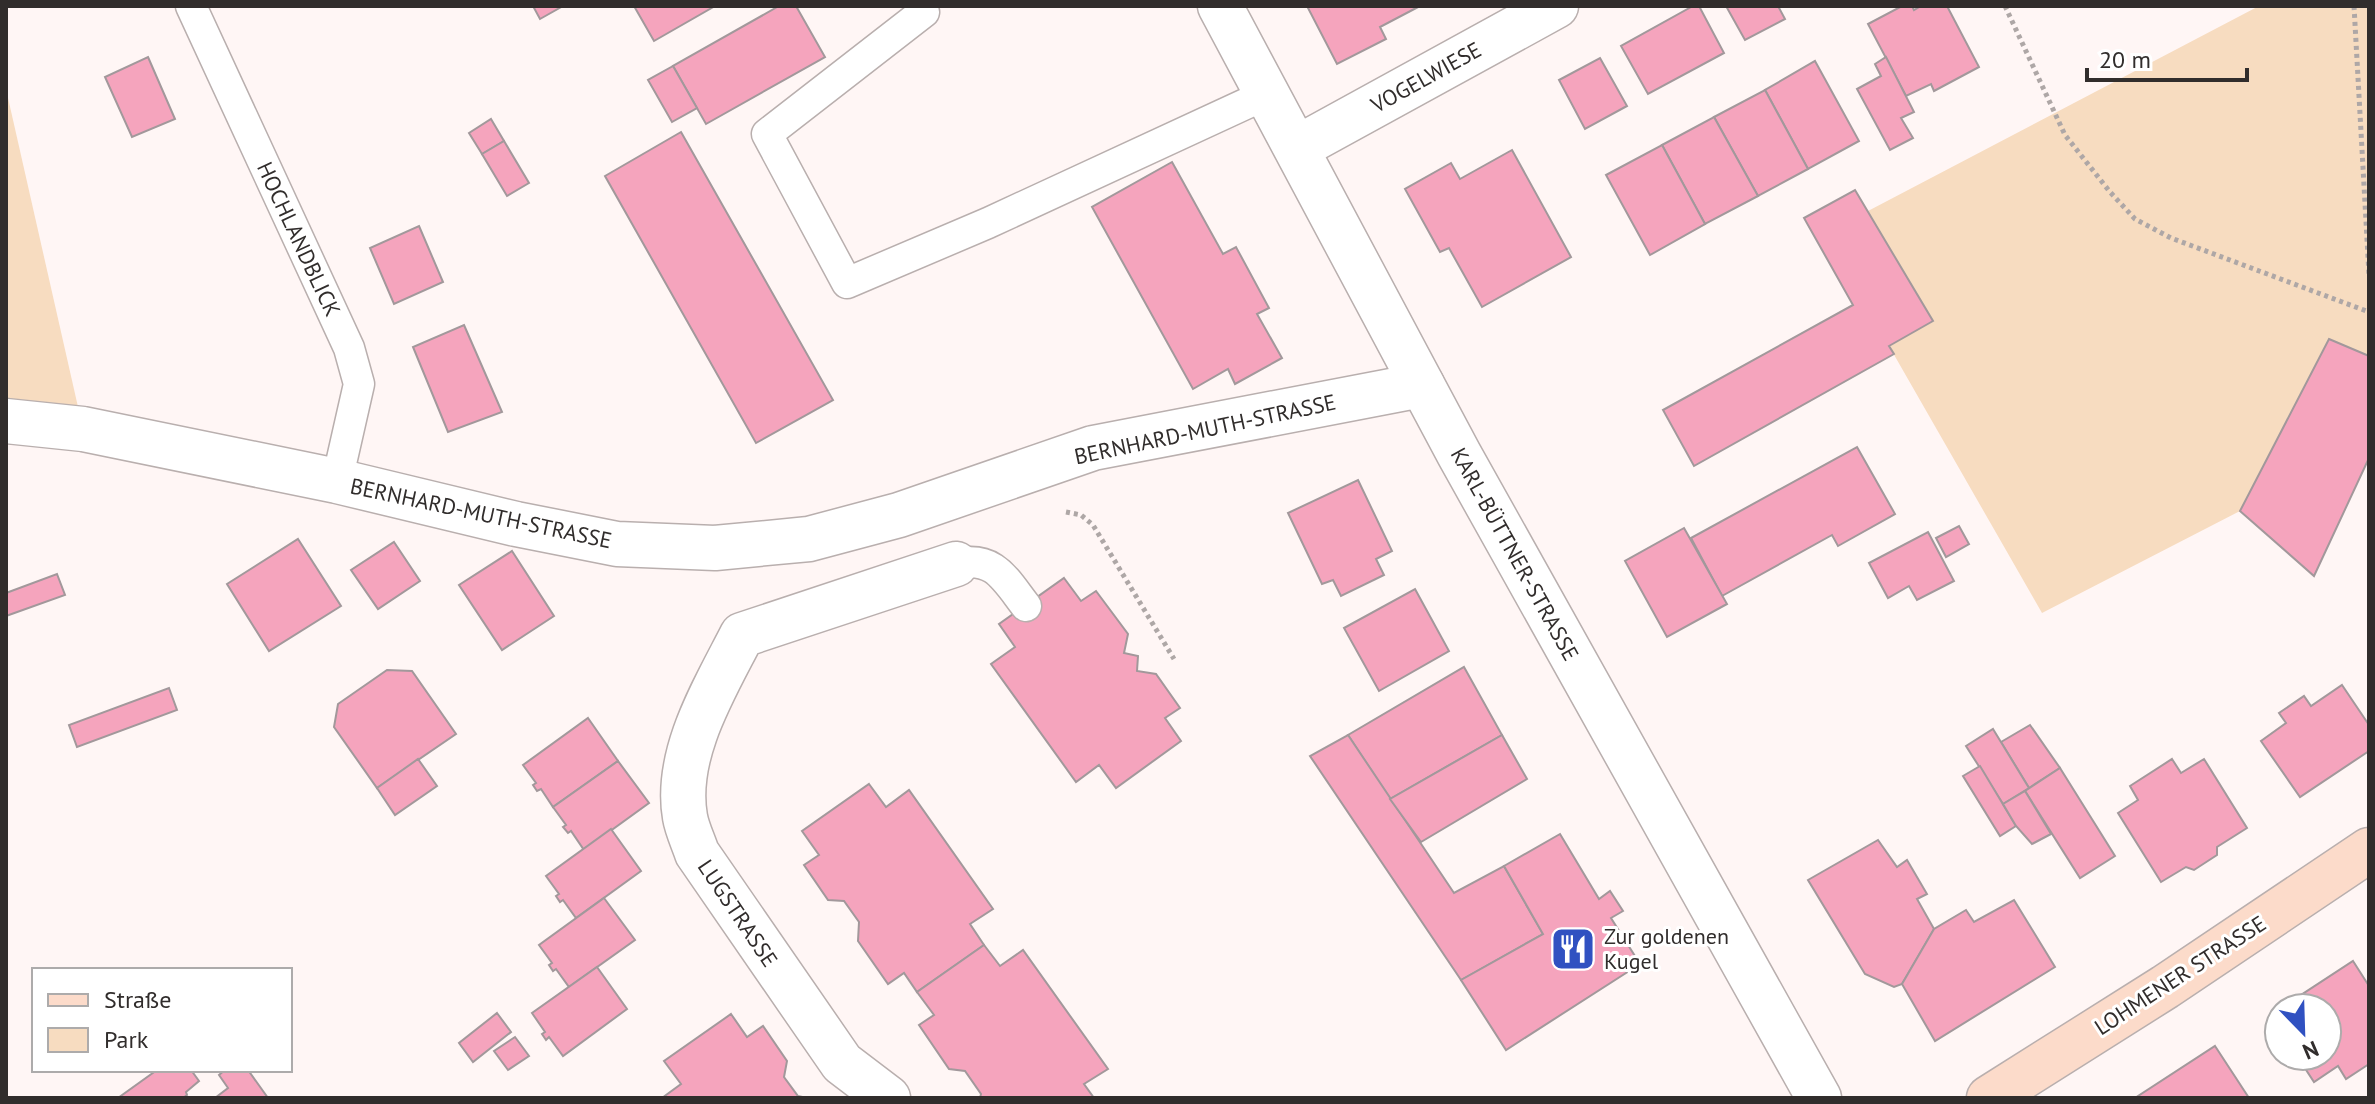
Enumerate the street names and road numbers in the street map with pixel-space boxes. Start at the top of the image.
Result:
street label: VOGELWIESE [1365,35,1486,119]
street label: HOCHLANDBLICK [251,157,347,321]
street label: BERNHARD-MUTH-STRASSE [1072,388,1338,470]
street label: KARL-BÜTTNER-STRASSE [1445,442,1585,666]
street label: BERNHARD-MUTH-STRASSE [348,472,614,554]
street label: LUGSTRASSE [692,854,784,972]
street label: LOHMENER STRASSE [2089,909,2271,1041]

